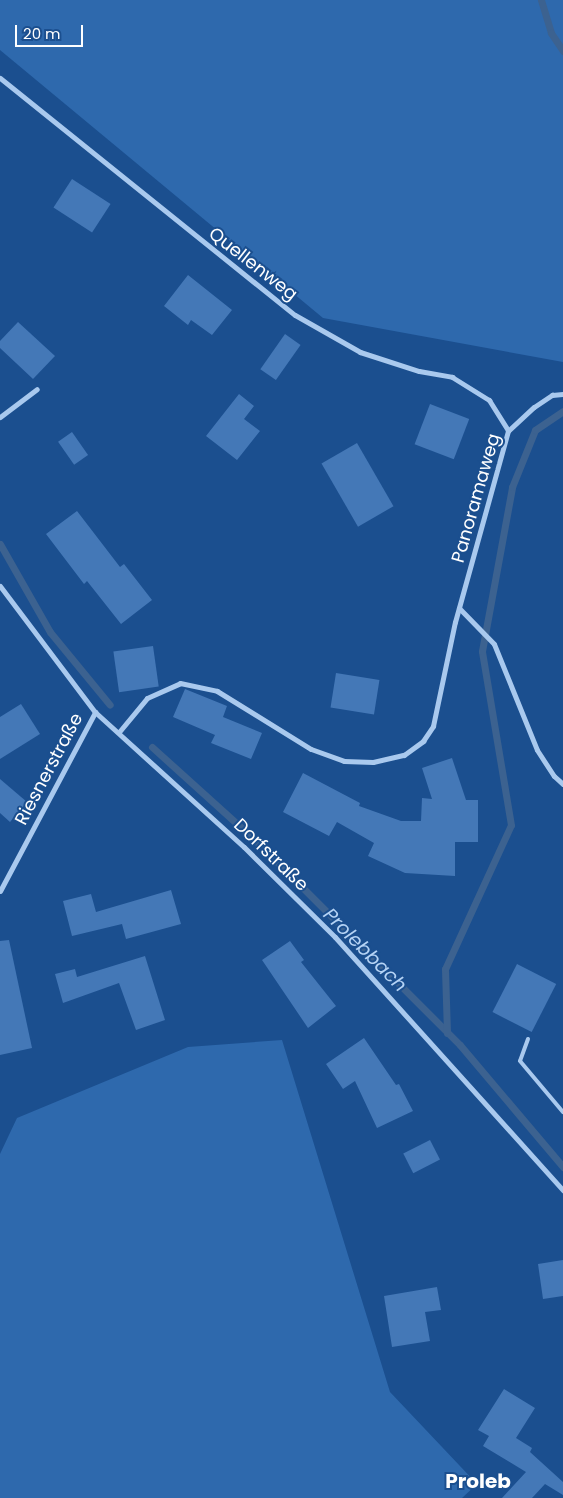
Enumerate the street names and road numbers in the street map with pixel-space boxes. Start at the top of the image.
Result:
street label: Quellenweg [204,223,302,305]
street label: Panoramaweg [447,431,505,565]
street label: Riesnerstraße [10,709,88,829]
street label: Dorfstraße [229,814,313,896]

